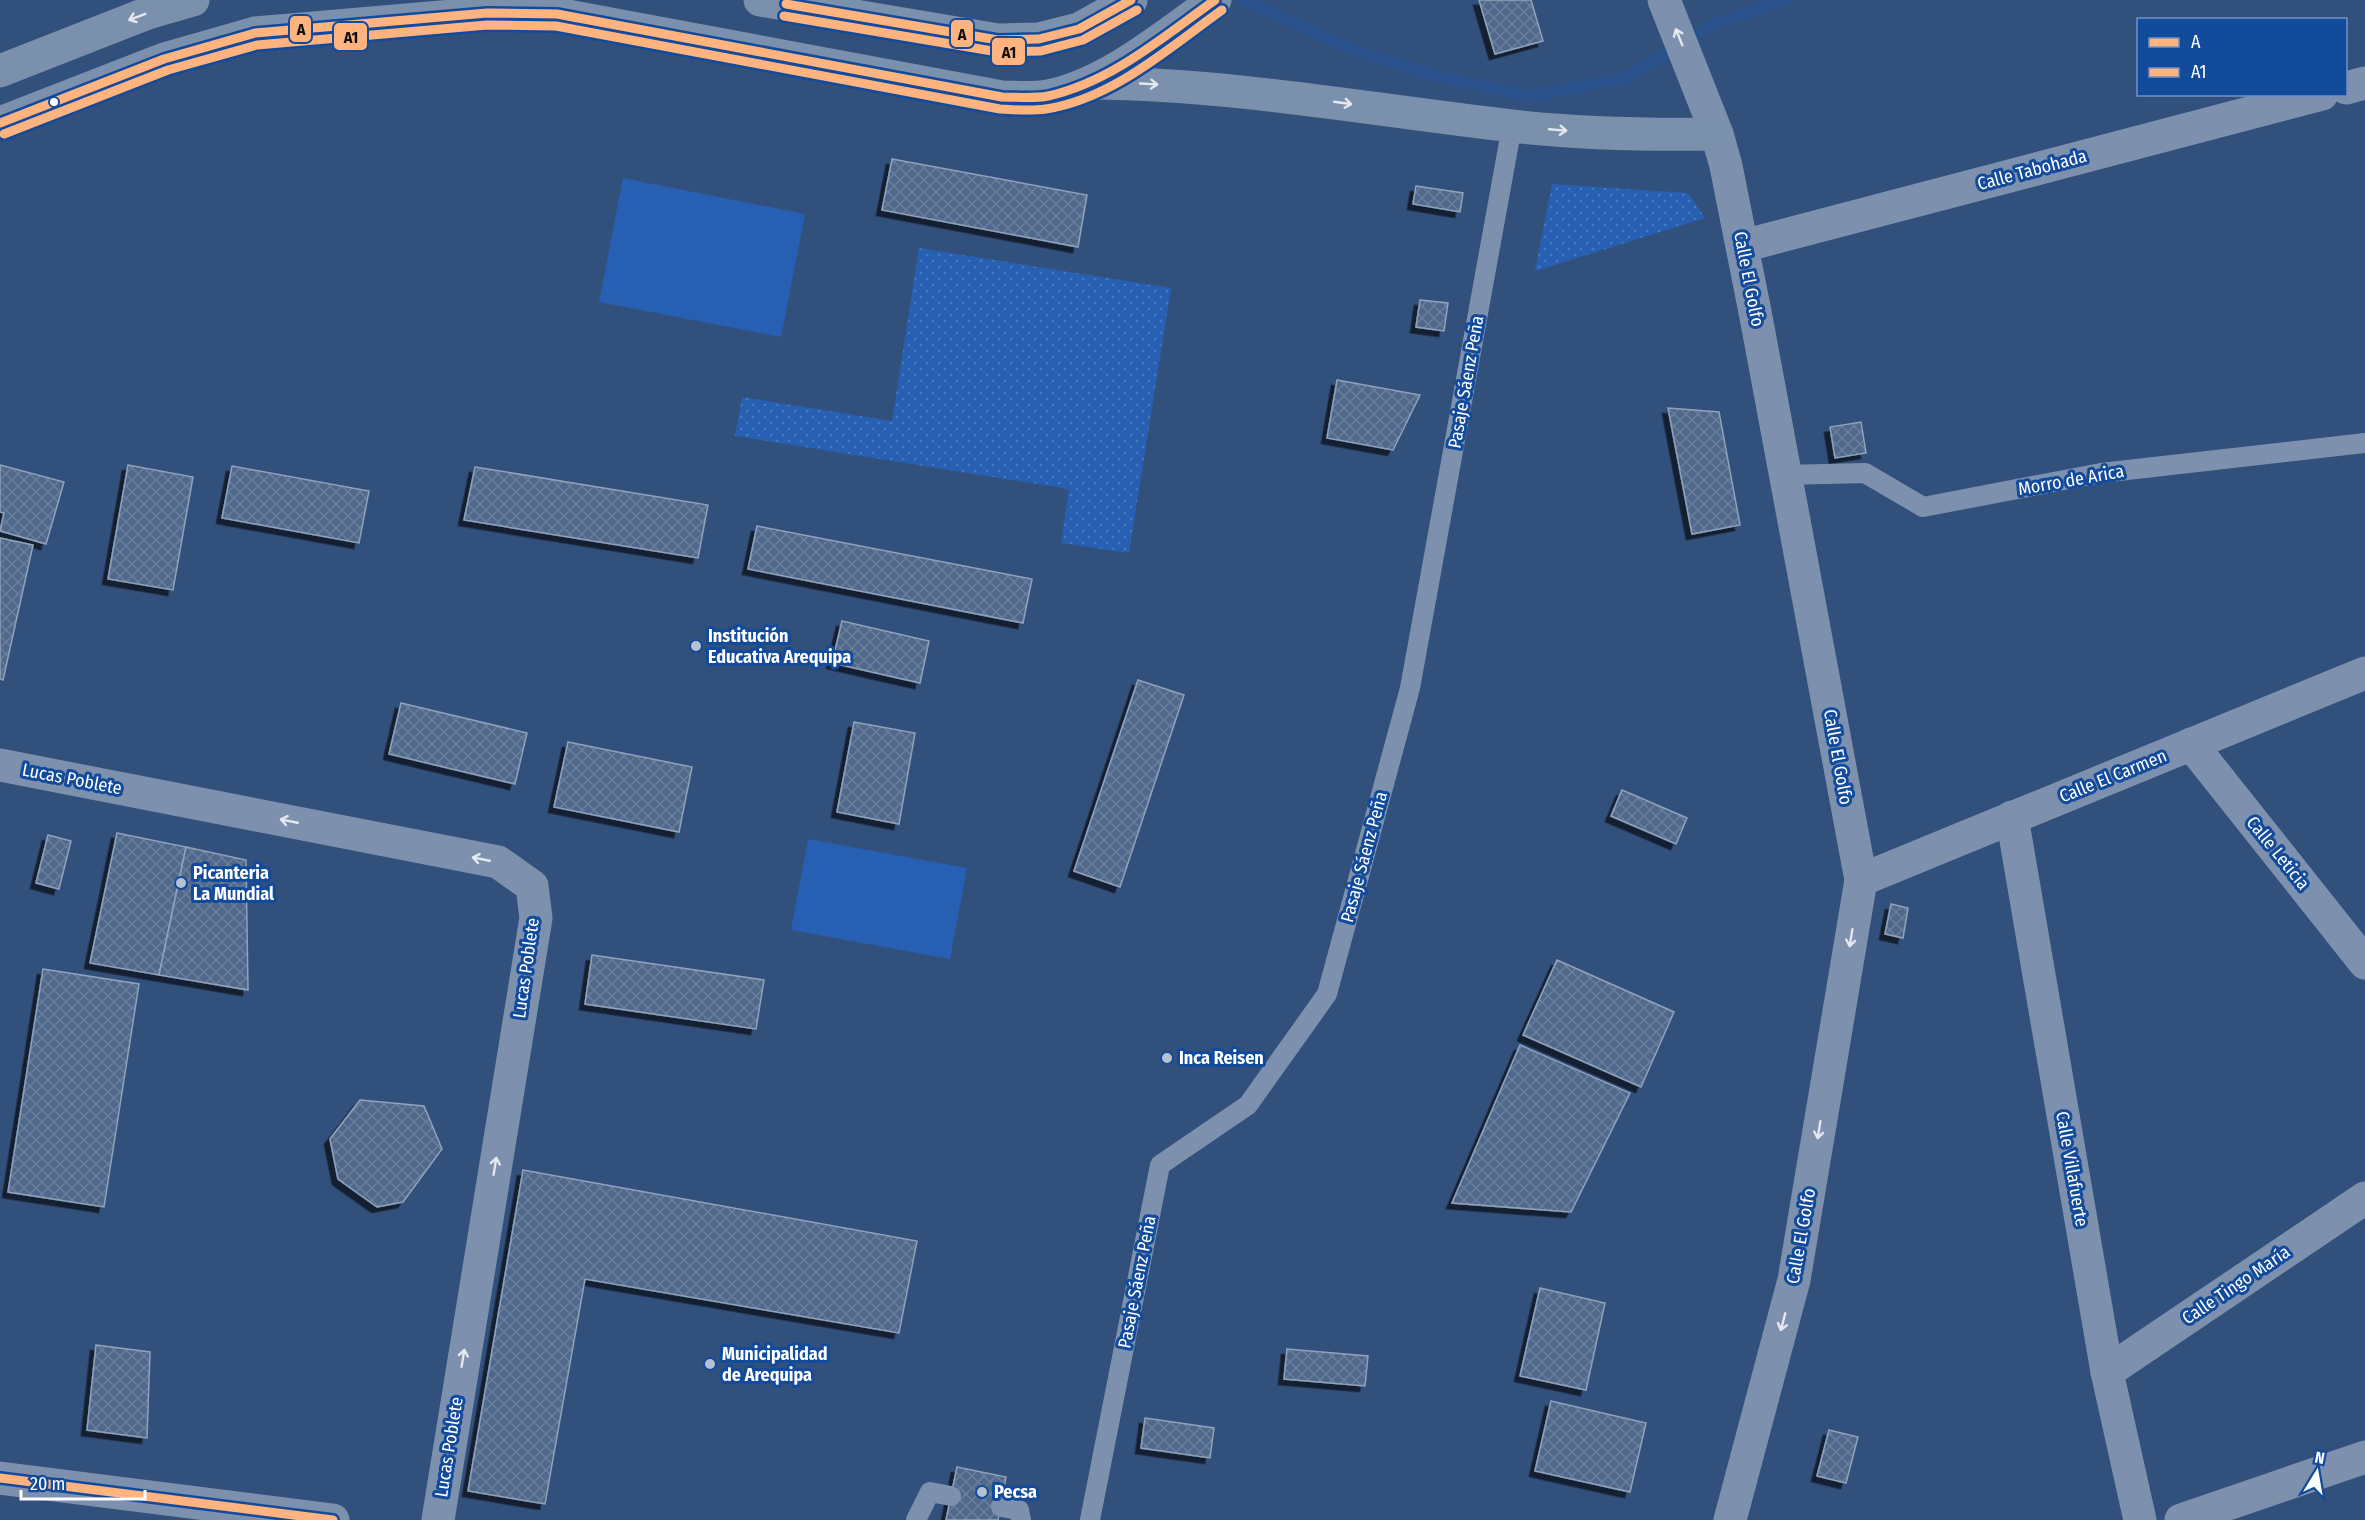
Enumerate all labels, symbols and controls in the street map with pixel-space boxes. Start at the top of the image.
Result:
one-way arrow [129,12,147,23]
line badge: A [289,15,312,43]
legend [2137,18,2347,96]
line badge: A [950,19,974,48]
text: A [296,20,306,39]
line badge: A1 [333,22,368,51]
text: A [957,25,967,44]
text: A1 [343,28,358,47]
one-way arrow [1673,29,1684,47]
text: A [2191,31,2201,53]
line badge: A1 [991,37,1026,66]
text: A1 [1001,43,1016,62]
text: A1 [2191,61,2207,83]
one-way arrow [1139,78,1159,89]
unlabelled marker [48,96,60,108]
one-way arrow [1333,97,1353,108]
one-way arrow [1547,125,1567,136]
street label: Calle Tabohada [1975,145,2089,195]
street label: Calle El Golfo [1729,229,1769,329]
street label: Pasaje Sáenz Peña [1443,314,1489,450]
street label: Morro de Arica [2016,460,2126,500]
place label: Institución Educativa Arequipa [708,625,851,668]
marker: Institución Educativa Arequipa [689,639,703,653]
street label: Calle El Golfo [1819,707,1857,807]
street label: Calle El Carmen [2056,744,2170,808]
street label: Lucas Poblete [20,759,124,799]
street label: Pasaje Sáenz Peña [1336,789,1392,925]
street label: Calle Leticia [2242,812,2314,894]
one-way arrow [280,815,300,826]
one-way arrow [471,853,491,864]
place label: Picanteria La Mundial [193,862,274,905]
marker: Picanteria La Mundial [174,876,188,890]
street label: Lucas Poblete [508,916,544,1020]
one-way arrow [1845,927,1856,947]
place label: Inca Reisen [1179,1047,1264,1069]
marker: Inca Reisen [1160,1051,1174,1065]
street label: Calle Villafuerte [2051,1110,2093,1228]
one-way arrow [1814,1120,1825,1140]
one-way arrow [490,1157,501,1176]
street label: Calle El Golfo [1782,1186,1820,1286]
street label: Pasaje Sáenz Peña [1113,1214,1161,1350]
street label: Calle Tingo María [2178,1241,2294,1329]
one-way arrow [1777,1312,1789,1331]
place label: Municipalidad de Arequipa [722,1343,827,1386]
one-way arrow [458,1349,469,1369]
marker: Municipalidad de Arequipa [703,1357,717,1371]
street label: Lucas Poblete [430,1395,468,1499]
north arrow [2287,1442,2347,1502]
text: N [2313,1448,2326,1468]
scale bar [21,1463,146,1501]
text: 20 m [30,1473,65,1495]
place label: Pecsa [994,1481,1037,1503]
marker: Pecsa [975,1485,989,1499]

